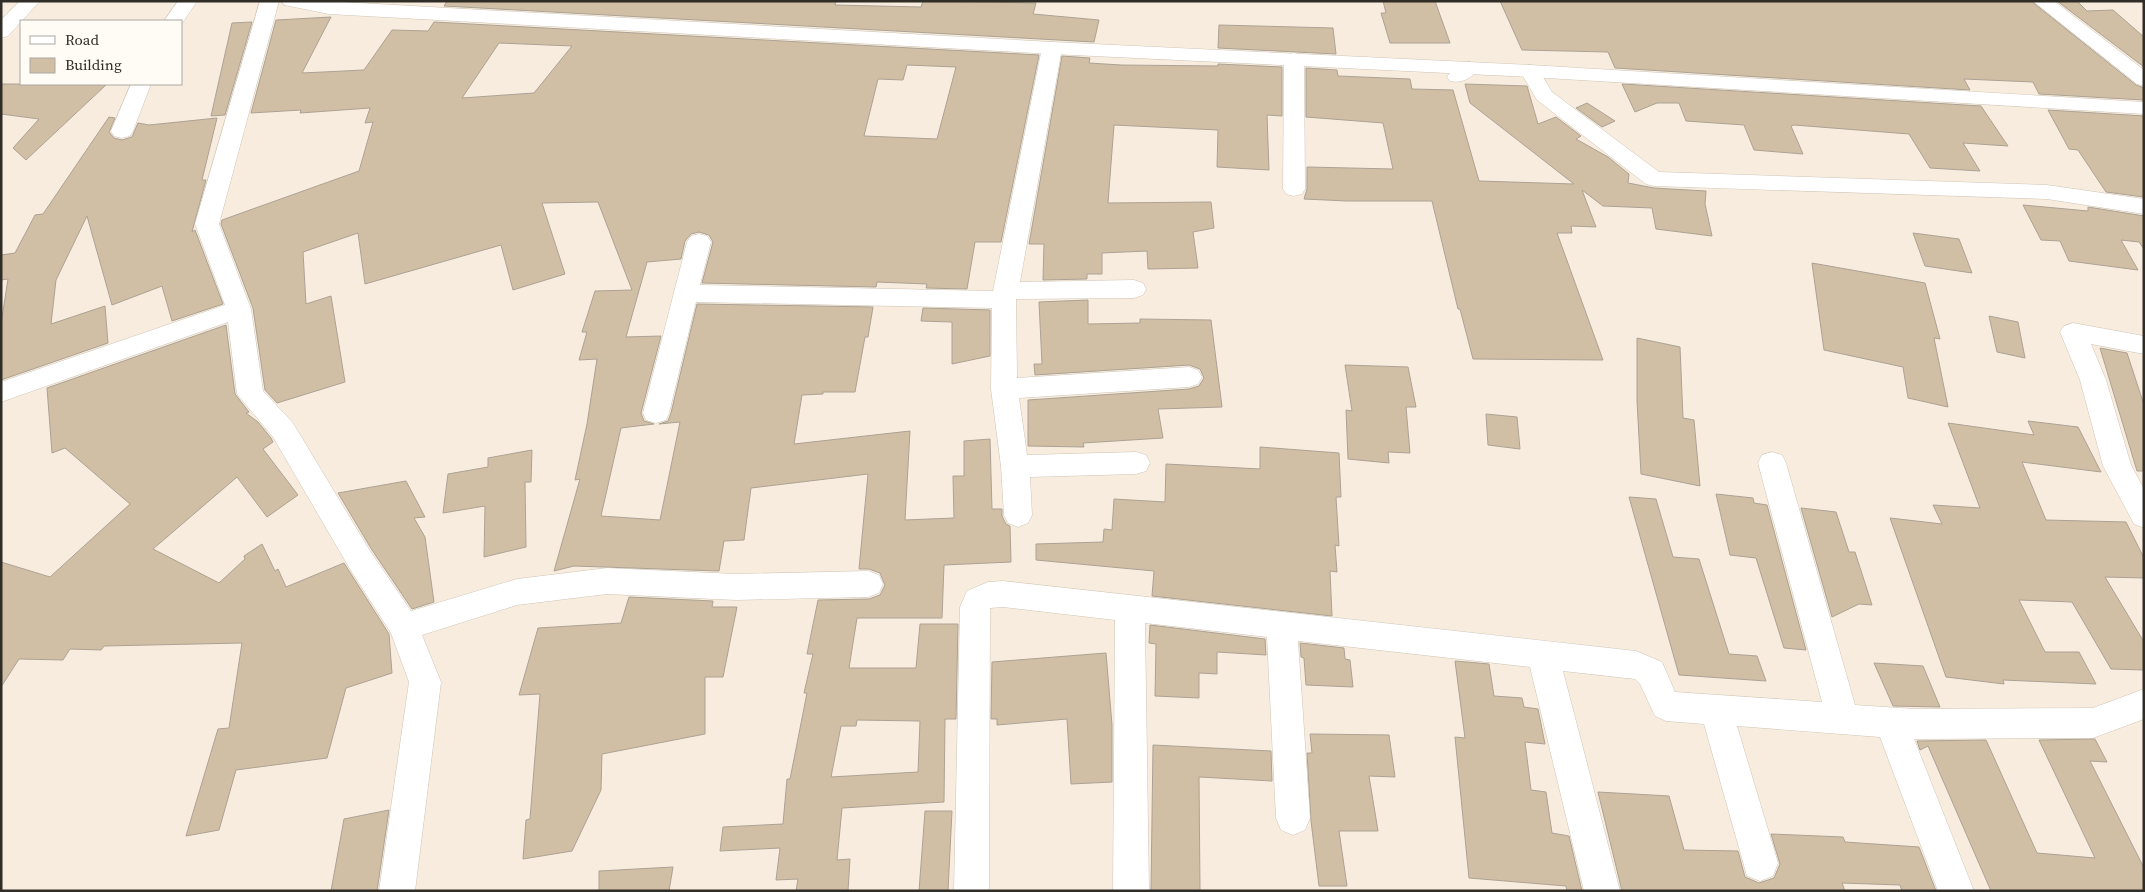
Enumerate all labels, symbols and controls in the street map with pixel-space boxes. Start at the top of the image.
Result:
legend [20,20,182,85]
text: Road [65,29,99,50]
text: Building [65,54,122,75]

